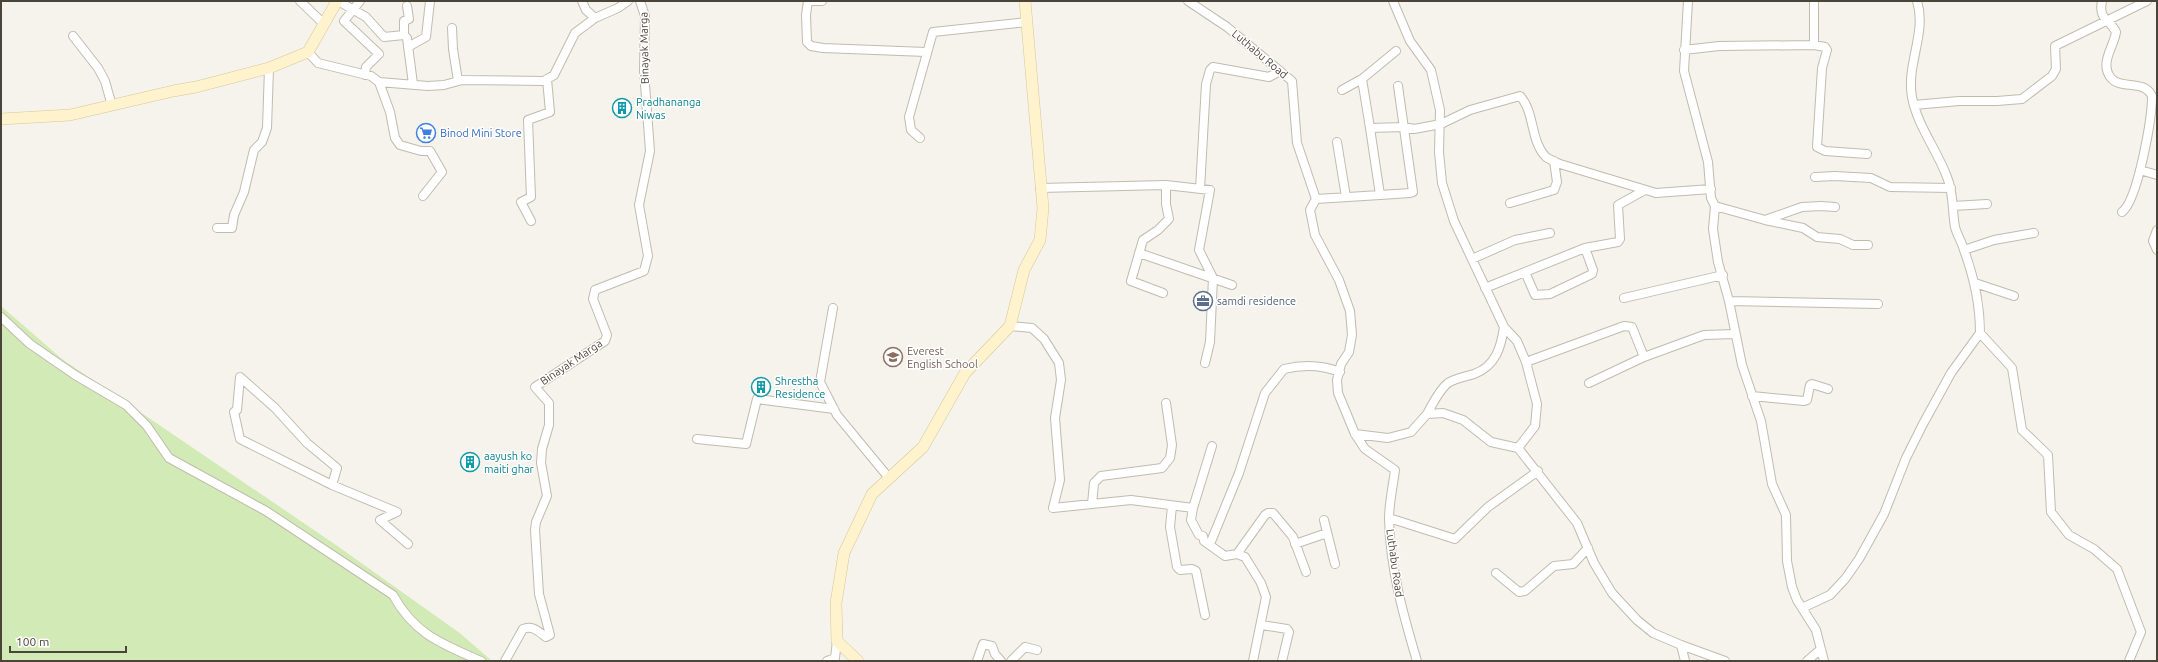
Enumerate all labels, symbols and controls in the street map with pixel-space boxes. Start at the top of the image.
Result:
street label: Binayak Marga [637,12,651,84]
street label: Luthabu Road [1230,27,1290,81]
place label: Pradhananga Niwas [636,96,701,121]
building icon: Pradhananga Niwas [611,97,633,119]
supermarket icon: Binod Mini Store [415,122,437,144]
place label: Binod Mini Store [440,127,522,139]
office icon: samdi residence [1192,290,1214,312]
place label: samdi residence [1217,295,1296,307]
street label: Binayak Marga [538,337,604,387]
place label: Everest English School [907,345,978,370]
school or university icon: Everest English School [882,346,904,368]
place label: Shrestha Residence [775,375,825,400]
building icon: Shrestha Residence [750,376,772,398]
place label: aayush ko maiti ghar [484,450,535,475]
building icon: aayush ko maiti ghar [459,451,481,473]
street label: Luthabu Road [1384,528,1406,598]
scale bar [10,628,126,654]
text: 100 m [16,635,49,648]

